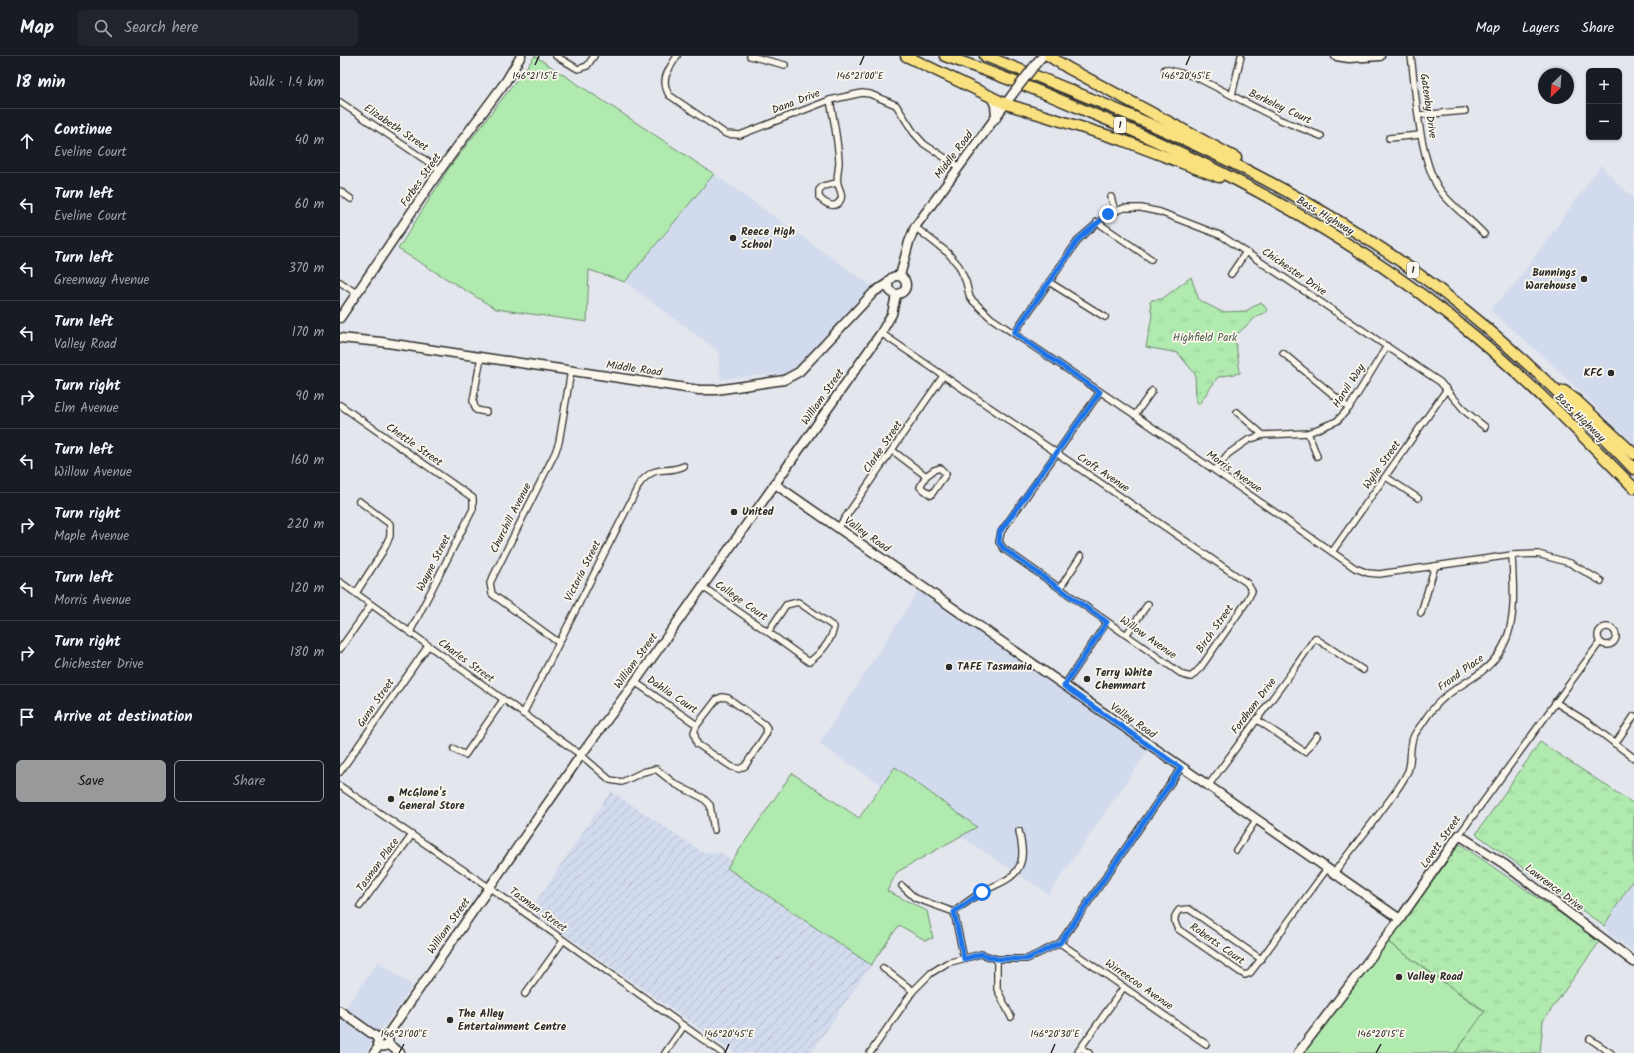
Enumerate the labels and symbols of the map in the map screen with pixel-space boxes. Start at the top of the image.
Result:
text: 146°21'15"E [512,68,559,84]
text: 146°21'00"E [836,68,885,84]
text: 146°20'45"E [1161,68,1212,84]
north arrow [1538,68,1574,104]
street label: Gatenby Drive [1415,72,1441,140]
street label: Dana Drive [769,85,823,119]
street label: Berkeley Court [1246,85,1315,130]
street label: Elizabeth Street [360,100,433,157]
road number: 1 [1114,117,1126,133]
street label: Middle Road [930,127,978,183]
street label: Forbes Street [396,149,447,211]
street label: Bass Highway [1293,192,1358,241]
route end [1099,205,1117,223]
place label: Reece High School [741,223,795,254]
marker: Reece High School [728,233,738,243]
street label: Chichester Drive [1258,243,1330,301]
road number: 1 [1407,262,1419,278]
place label: Bunnings Warehouse [1525,264,1577,295]
marker: Bunnings Warehouse [1579,274,1589,284]
park label: Highfield Park [1173,329,1238,347]
street label: Middle Road [605,356,664,382]
street label: Harvil Way [1328,360,1370,412]
street label: William Street [797,364,850,429]
place label: KFC [1584,364,1603,382]
marker: KFC [1606,368,1616,378]
street label: Bass Highway [1550,389,1610,448]
street label: Clarke Street [859,416,908,477]
street label: Chettle Street [382,419,447,472]
street label: Wylie Street [1358,436,1406,493]
street label: Morris Avenue [1202,446,1266,498]
street label: Croft Avenue [1073,449,1133,497]
street label: Churchill Avenue [485,480,537,556]
place label: United [742,503,775,521]
marker: United [729,507,739,517]
street label: Valley Road [840,512,894,558]
street label: Wayne Street [412,531,456,595]
street label: Victoria Street [560,537,606,605]
street label: College Court [711,576,772,626]
street label: Birch Street [1191,600,1239,657]
street label: Willow Avenue [1116,612,1180,664]
street label: William Street [609,629,663,693]
street label: Charles Street [434,634,499,688]
street label: Frond Place [1434,650,1488,696]
place label: TAFE Tasmania [957,658,1032,676]
marker: TAFE Tasmania [944,662,954,672]
place label: Terry White Chemmart [1095,664,1153,695]
street label: Dahlia Court [643,671,702,719]
street label: Gunn Street [353,674,400,731]
marker: Terry White Chemmart [1082,674,1092,684]
street label: Fordham Drive [1227,674,1281,738]
street label: Valley Road [1106,698,1160,744]
place label: McGlone's General Store [399,784,465,815]
marker: McGlone's General Store [386,794,396,804]
street label: Lovett Street [1416,811,1466,872]
street label: Tasman Place [352,834,404,896]
street label: Lawrence Drive [1521,860,1587,916]
street label: Tasman Street [505,883,571,938]
route start [973,883,991,901]
street label: William Street [423,893,476,958]
street label: Roberts Court [1186,918,1249,970]
street label: Wirreecoo Avenue [1101,955,1177,1015]
place label: Valley Road [1407,968,1464,986]
marker: Valley Road [1394,972,1404,982]
place label: The Alley Entertainment Centre [458,1005,567,1036]
marker: The Alley Entertainment Centre [445,1015,455,1025]
text: 146°21'00"E [380,1026,429,1042]
text: 146°20'45"E [704,1026,755,1042]
text: 146°20'30"E [1030,1026,1081,1042]
text: 146°20'15"E [1357,1026,1406,1042]

